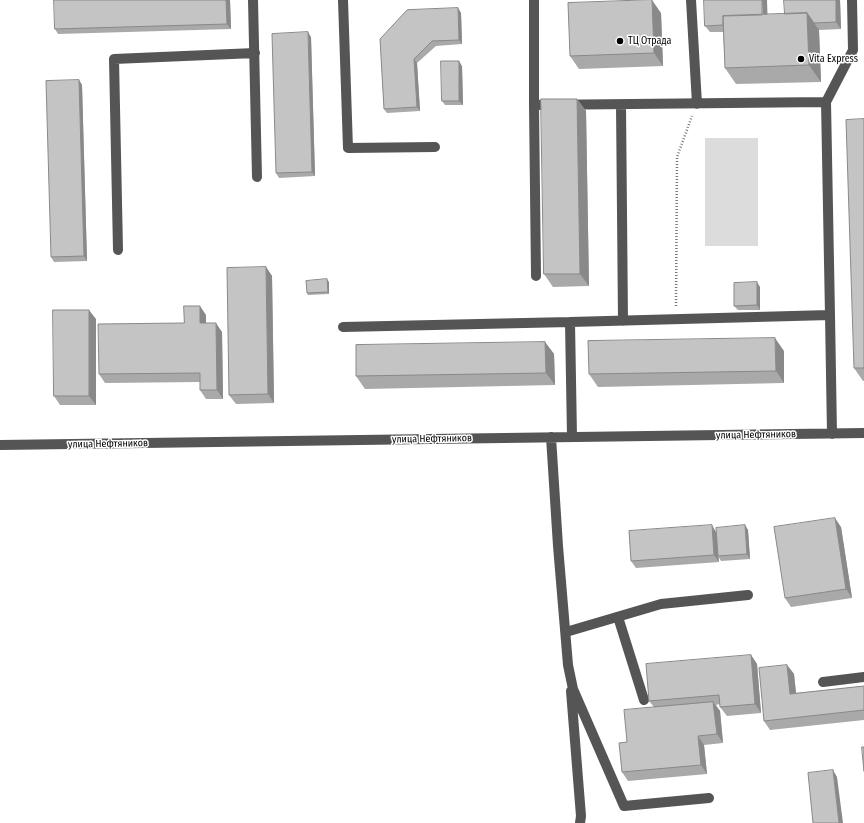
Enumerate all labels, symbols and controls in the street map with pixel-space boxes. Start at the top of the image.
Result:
place label: ТЦ Отрада [628,35,671,47]
marker: ТЦ Отрада [615,36,625,46]
place label: Vita Express [809,53,858,65]
marker: Vita Express [796,54,806,64]
street label: улица Нефтяников [716,428,796,442]
street label: улица Нефтяников [392,432,472,446]
street label: улица Нефтяников [68,437,148,451]

